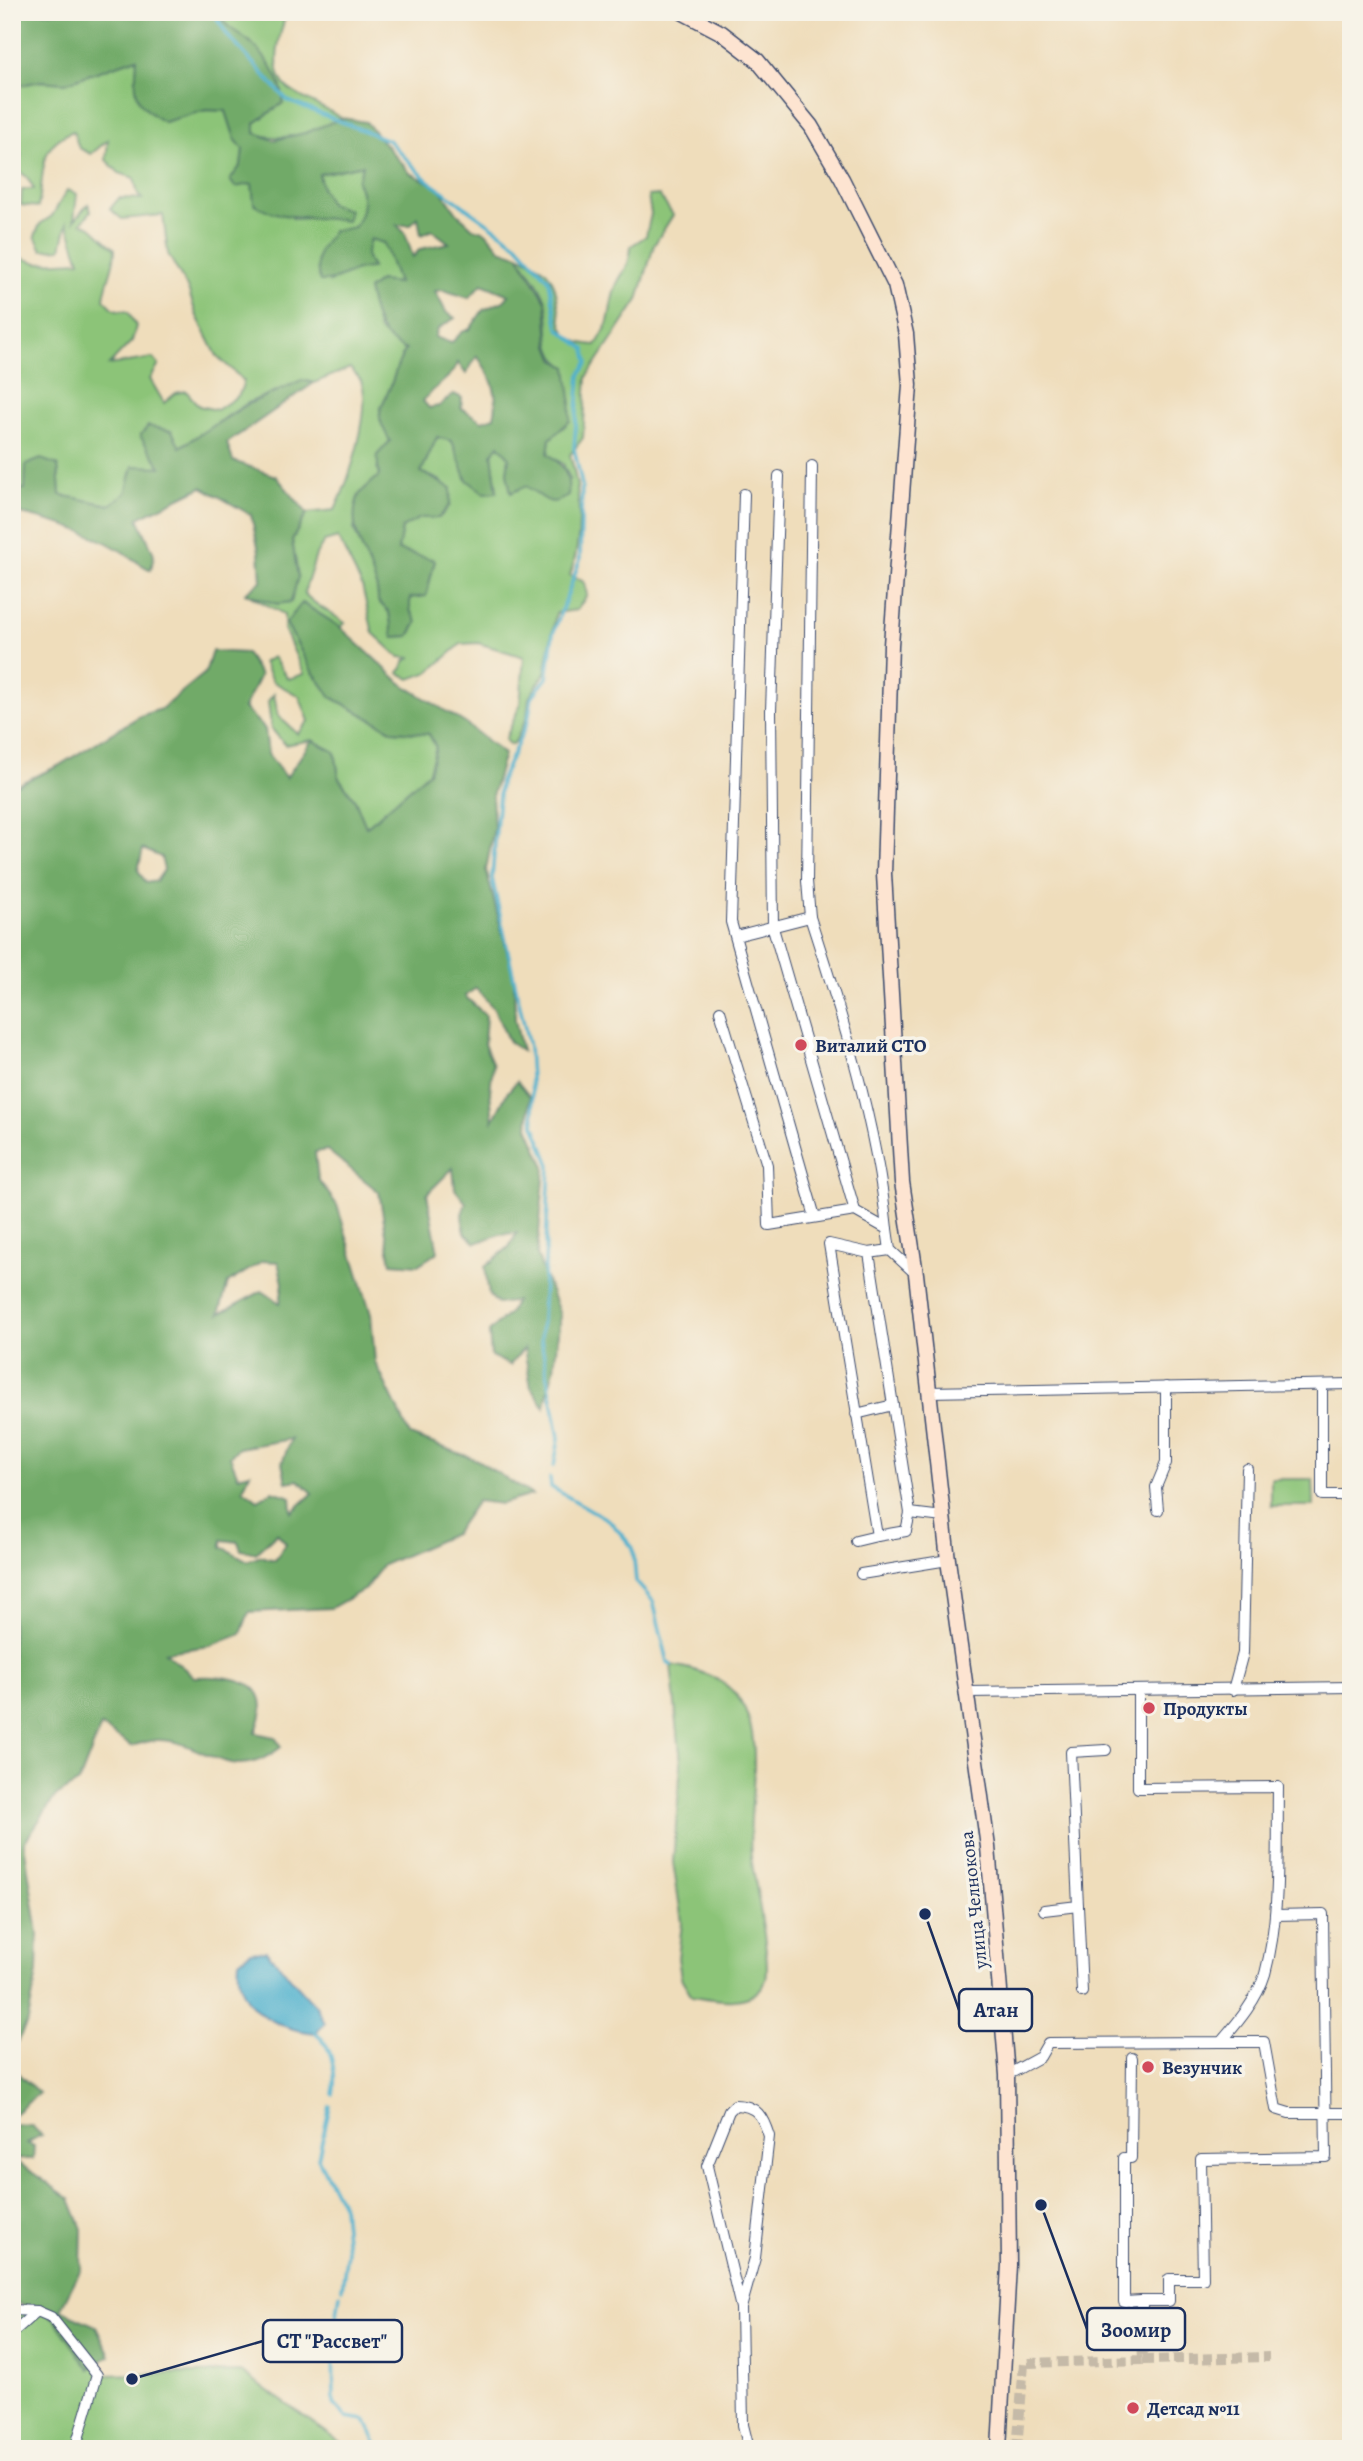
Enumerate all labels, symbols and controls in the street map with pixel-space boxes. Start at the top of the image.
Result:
place label: Виталий СТО [815,1033,927,1059]
marker: Виталий СТО [793,1037,809,1053]
place label: Продукты [1163,1696,1248,1722]
marker: Продукты [1141,1700,1157,1716]
street label: улица Челнокова [954,1829,994,1971]
callout: Атан [959,1989,1032,2031]
text: Атан [972,1996,1019,2024]
place label: Везунчик [1162,2055,1242,2081]
marker: Везунчик [1140,2059,1156,2075]
callout: Зоомир [1087,2308,1185,2350]
text: Зоомир [1101,2316,1171,2344]
callout: СТ "Рассвет" [263,2320,402,2362]
text: СТ "Рассвет" [277,2327,388,2355]
place label: Детсад №11 [1147,2396,1240,2422]
marker: Детсад №11 [1125,2400,1141,2416]

